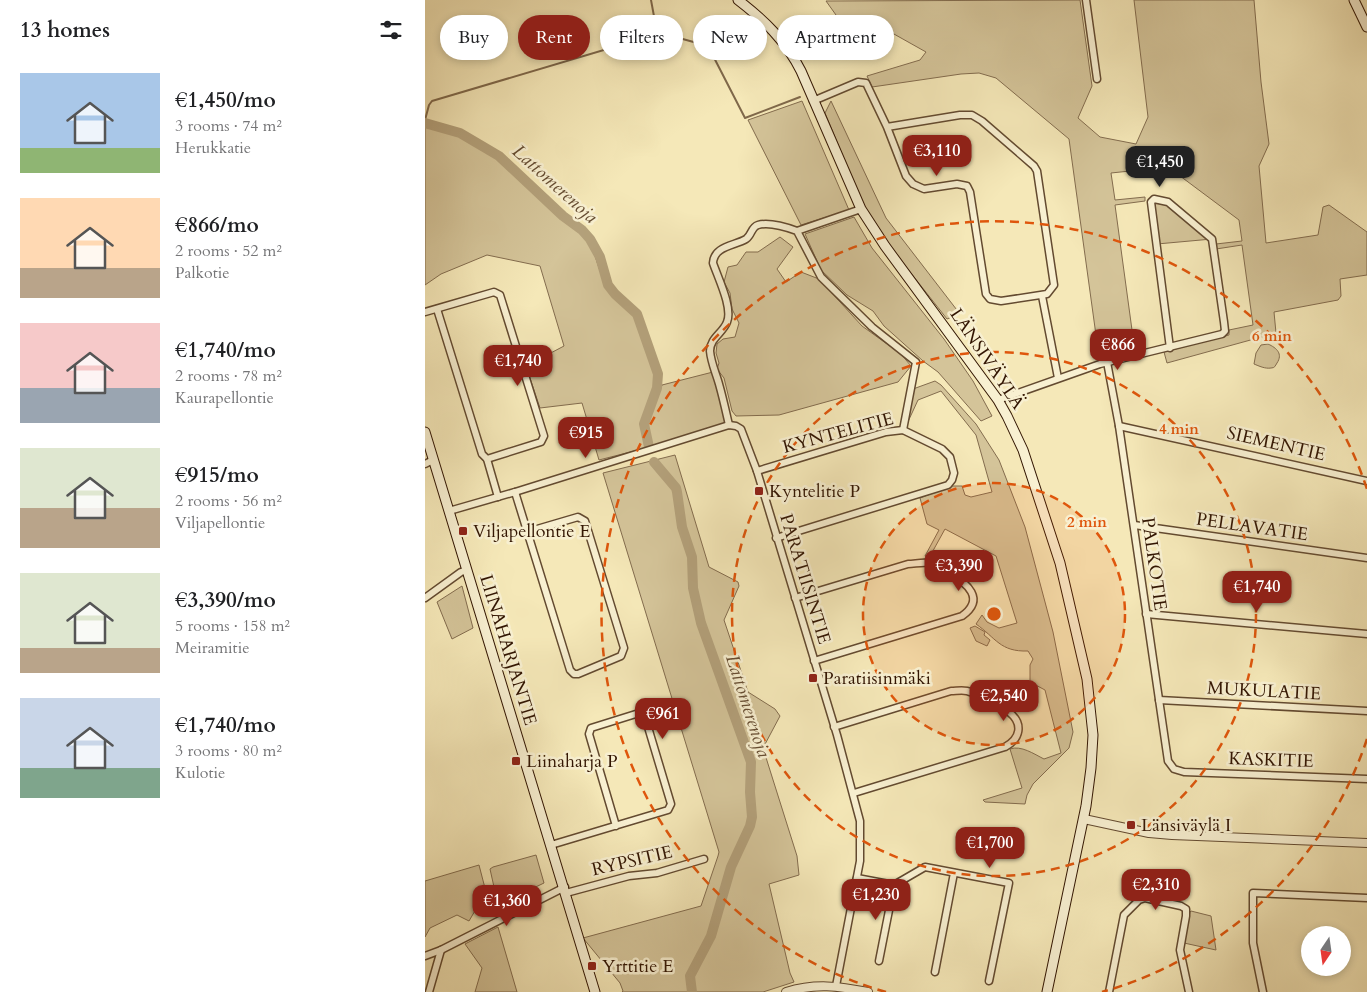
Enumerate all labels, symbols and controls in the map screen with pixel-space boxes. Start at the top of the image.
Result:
chip: Buy [440,15,508,60]
chip: Rent [518,15,590,60]
chip: Filters [600,15,683,60]
chip: New [693,15,767,60]
chip: Apartment [777,15,894,60]
text: 13 homes [20,16,110,45]
icon: filters [377,16,405,44]
text: €1,450/mo [175,86,276,115]
icon: home [60,93,120,153]
text: 3 rooms · 74 m² [175,115,282,137]
pin: €3,110 [896,134,978,177]
text: Herukkatie [175,137,251,159]
water label: Lattomerenoja [507,139,604,230]
text: €3,110 [914,140,961,162]
pin: €1,450 [1119,146,1201,188]
text: €1,450 [1137,151,1184,173]
text: €866/mo [175,211,259,240]
icon: home [60,218,120,278]
text: 2 rooms · 52 m² [175,240,282,262]
text: Palkotie [175,262,229,284]
street label: LÄNSIVÄYLÄ [944,303,1030,415]
text: 6 min [1252,326,1292,346]
pin: €866 [1088,328,1148,371]
text: €866 [1101,334,1135,356]
text: €1,740/mo [175,336,276,365]
icon: home [60,343,120,403]
pin: €1,740 [477,344,559,387]
text: €1,740 [495,350,542,372]
text: 2 rooms · 78 m² [175,365,282,387]
text: Kaurapellontie [175,387,274,409]
street label: KYNTELITIE [780,406,896,460]
pin: €915 [556,416,616,459]
text: 4 min [1159,419,1199,439]
street label: SIEMENTIE [1224,421,1328,467]
text: €915 [569,422,603,444]
text: €915/mo [175,461,259,490]
icon: home [60,468,120,528]
place label: Kyntelitie P [769,479,860,504]
marker: Kyntelitie P [753,485,765,497]
text: 2 rooms · 56 m² [175,490,282,512]
street label: PELLAVATIE [1194,507,1310,547]
street label: PARATIISINTIE [773,511,837,647]
text: Viljapellontie [175,512,265,534]
text: 2 min [1067,512,1107,532]
street label: PALKOTIE [1135,516,1173,612]
place label: Viljapellontie E [473,519,590,544]
marker: Viljapellontie E [457,525,469,537]
pin: €3,390 [918,550,1000,592]
text: €3,390 [936,555,983,577]
pin: €1,740 [1216,570,1298,613]
street label: LIINAHARJANTIE [473,572,543,728]
text: €1,740 [1234,576,1281,598]
text: €3,390/mo [175,586,276,615]
icon: home [60,593,120,653]
centre of rings [985,605,1003,623]
text: 5 rooms · 158 m² [175,615,290,637]
text: Meiramitie [175,637,249,659]
water label: Lattomerenoja [719,651,777,761]
place label: Paratiisinmäki [823,666,931,691]
marker: Paratiisinmäki [807,672,819,684]
street label: MUKULATIE [1206,676,1322,706]
pin: €2,540 [963,680,1045,722]
text: €2,540 [981,685,1028,707]
pin: €961 [633,698,693,740]
text: €961 [646,703,680,725]
text: €1,740/mo [175,711,276,740]
icon: home [60,718,120,778]
text: 3 rooms · 80 m² [175,740,282,762]
street label: KASKITIE [1228,746,1314,774]
place label: Liinaharja P [526,749,618,774]
marker: Liinaharja P [510,755,522,767]
text: Kulotie [175,762,225,784]
place label: Länsiväylä I [1141,813,1231,838]
marker: Länsiväylä I [1125,819,1137,831]
pin: €1,700 [949,826,1031,869]
text: €1,700 [967,832,1014,854]
street label: RYPSITIE [589,840,675,882]
pin: €2,310 [1115,868,1197,911]
text: €2,310 [1133,874,1180,896]
pin: €1,230 [835,878,917,921]
pin: €1,360 [466,884,548,927]
text: €1,230 [853,884,900,906]
text: €1,360 [484,890,531,912]
north arrow [1301,926,1351,976]
map controls [1301,926,1351,976]
place label: Yrttitie E [602,954,673,979]
marker: Yrttitie E [586,960,598,972]

